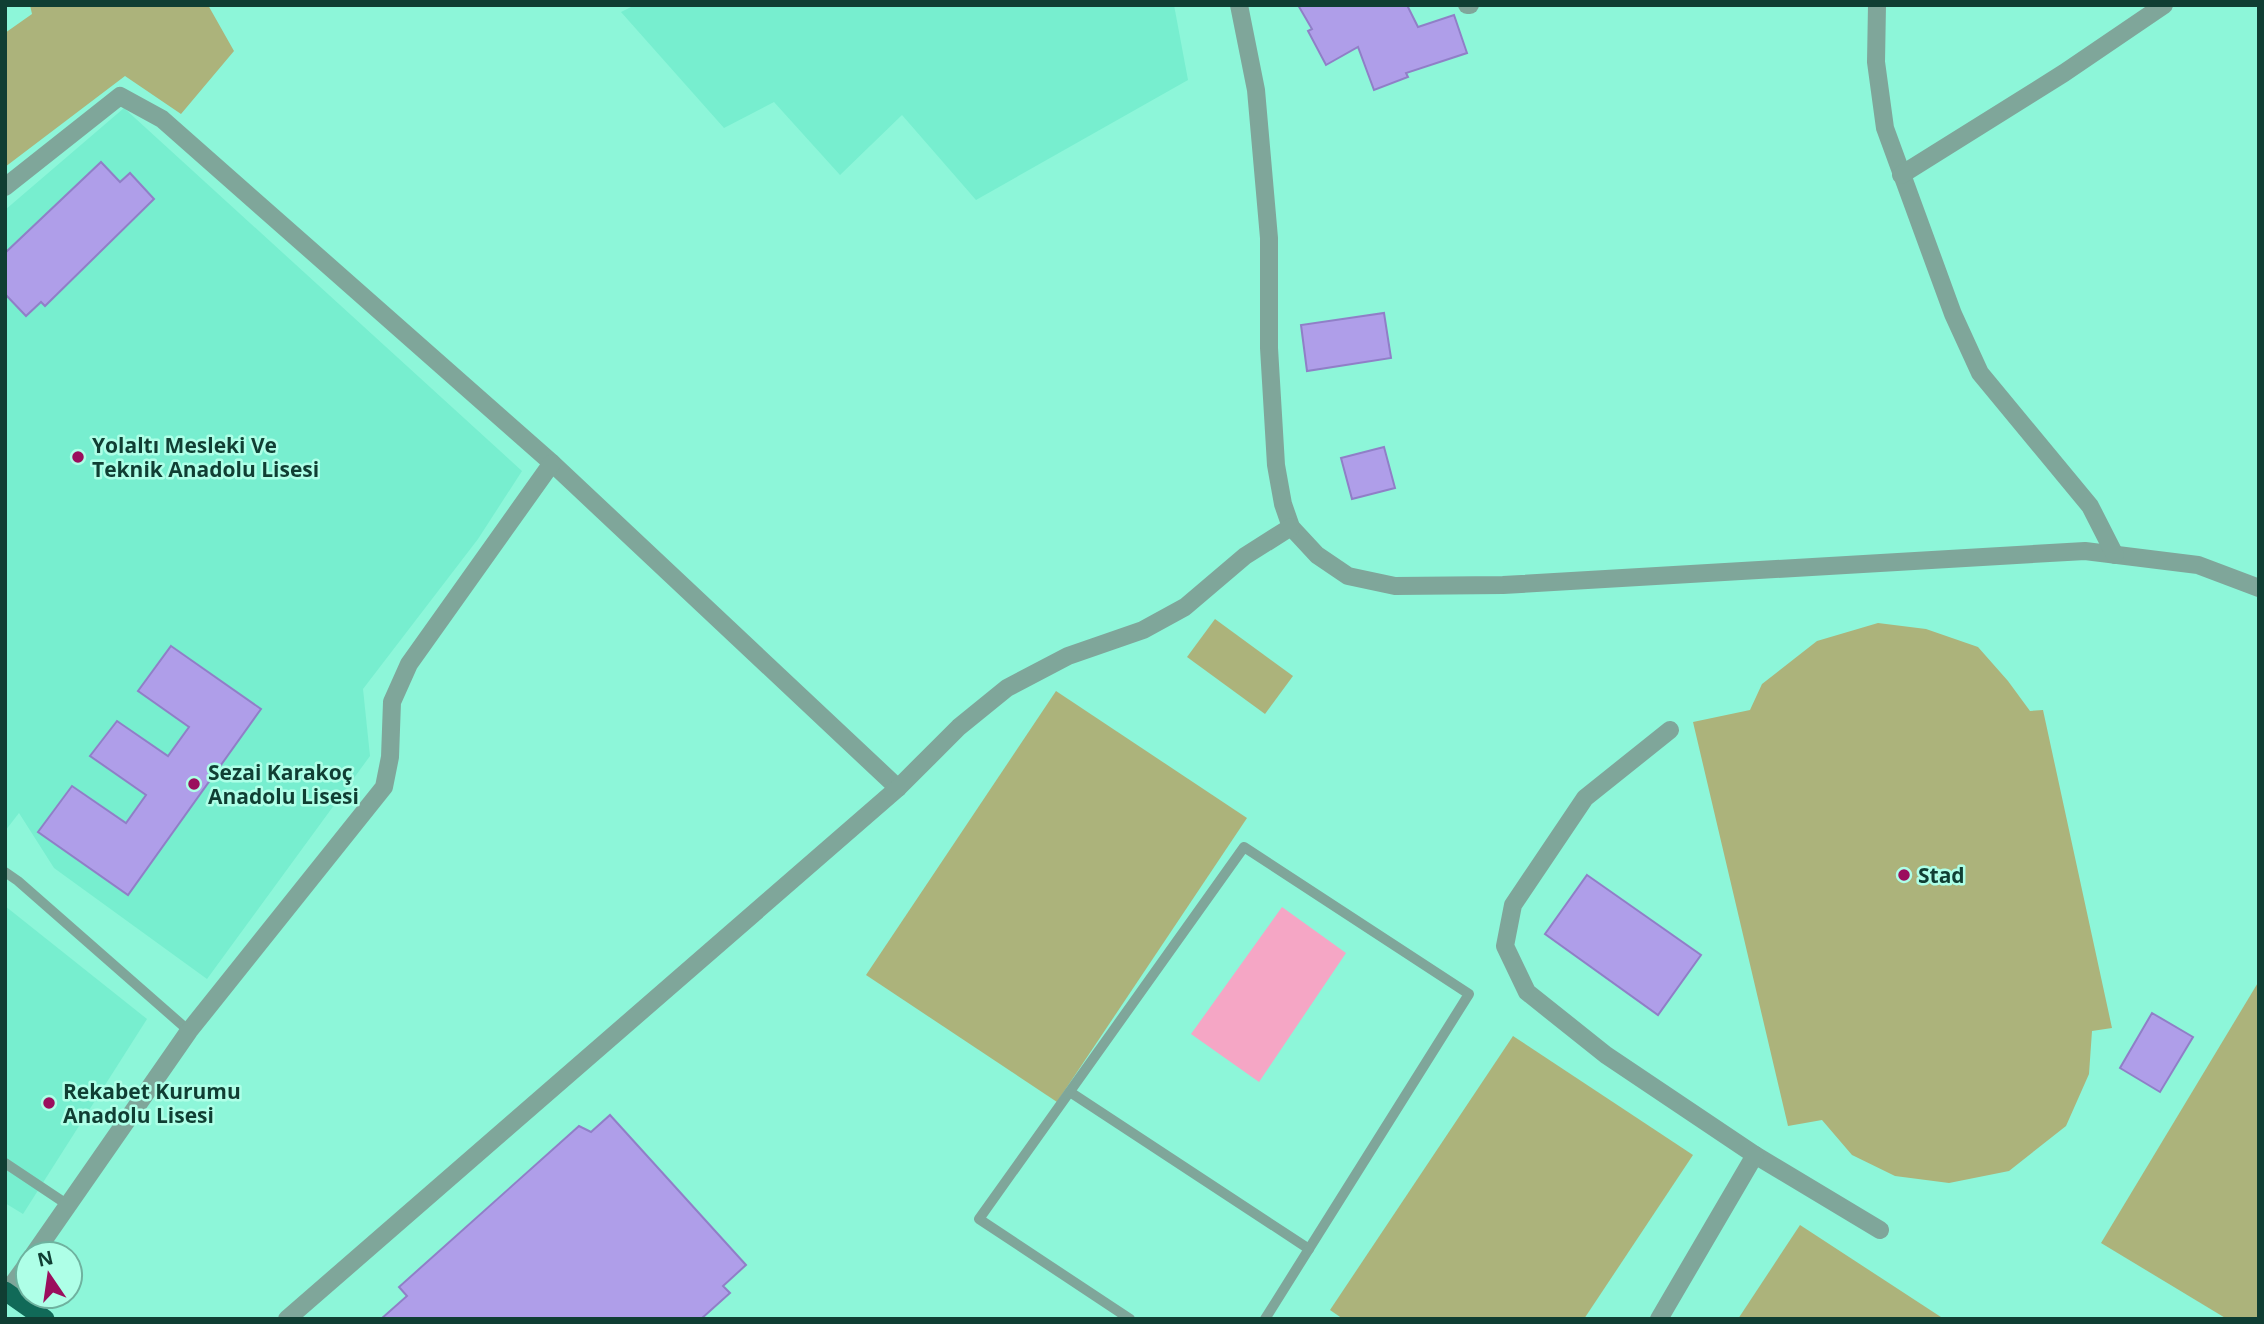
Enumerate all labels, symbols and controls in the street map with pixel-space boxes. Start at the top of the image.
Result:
place label: Yolaltı Mesleki Ve Teknik Anadolu Lisesi [92,431,319,483]
marker: Yolaltı Mesleki Ve Teknik Anadolu Lisesi [70,449,86,465]
place label: Sezai Karakoç Anadolu Lisesi [208,758,359,810]
marker: Sezai Karakoç Anadolu Lisesi [186,776,202,792]
place label: Stad [1918,861,1965,889]
marker: Stad [1896,867,1912,883]
place label: Rekabet Kurumu Anadolu Lisesi [63,1077,241,1129]
marker: Rekabet Kurumu Anadolu Lisesi [41,1095,57,1111]
north arrow [14,1240,84,1310]
text: N [35,1244,56,1273]

